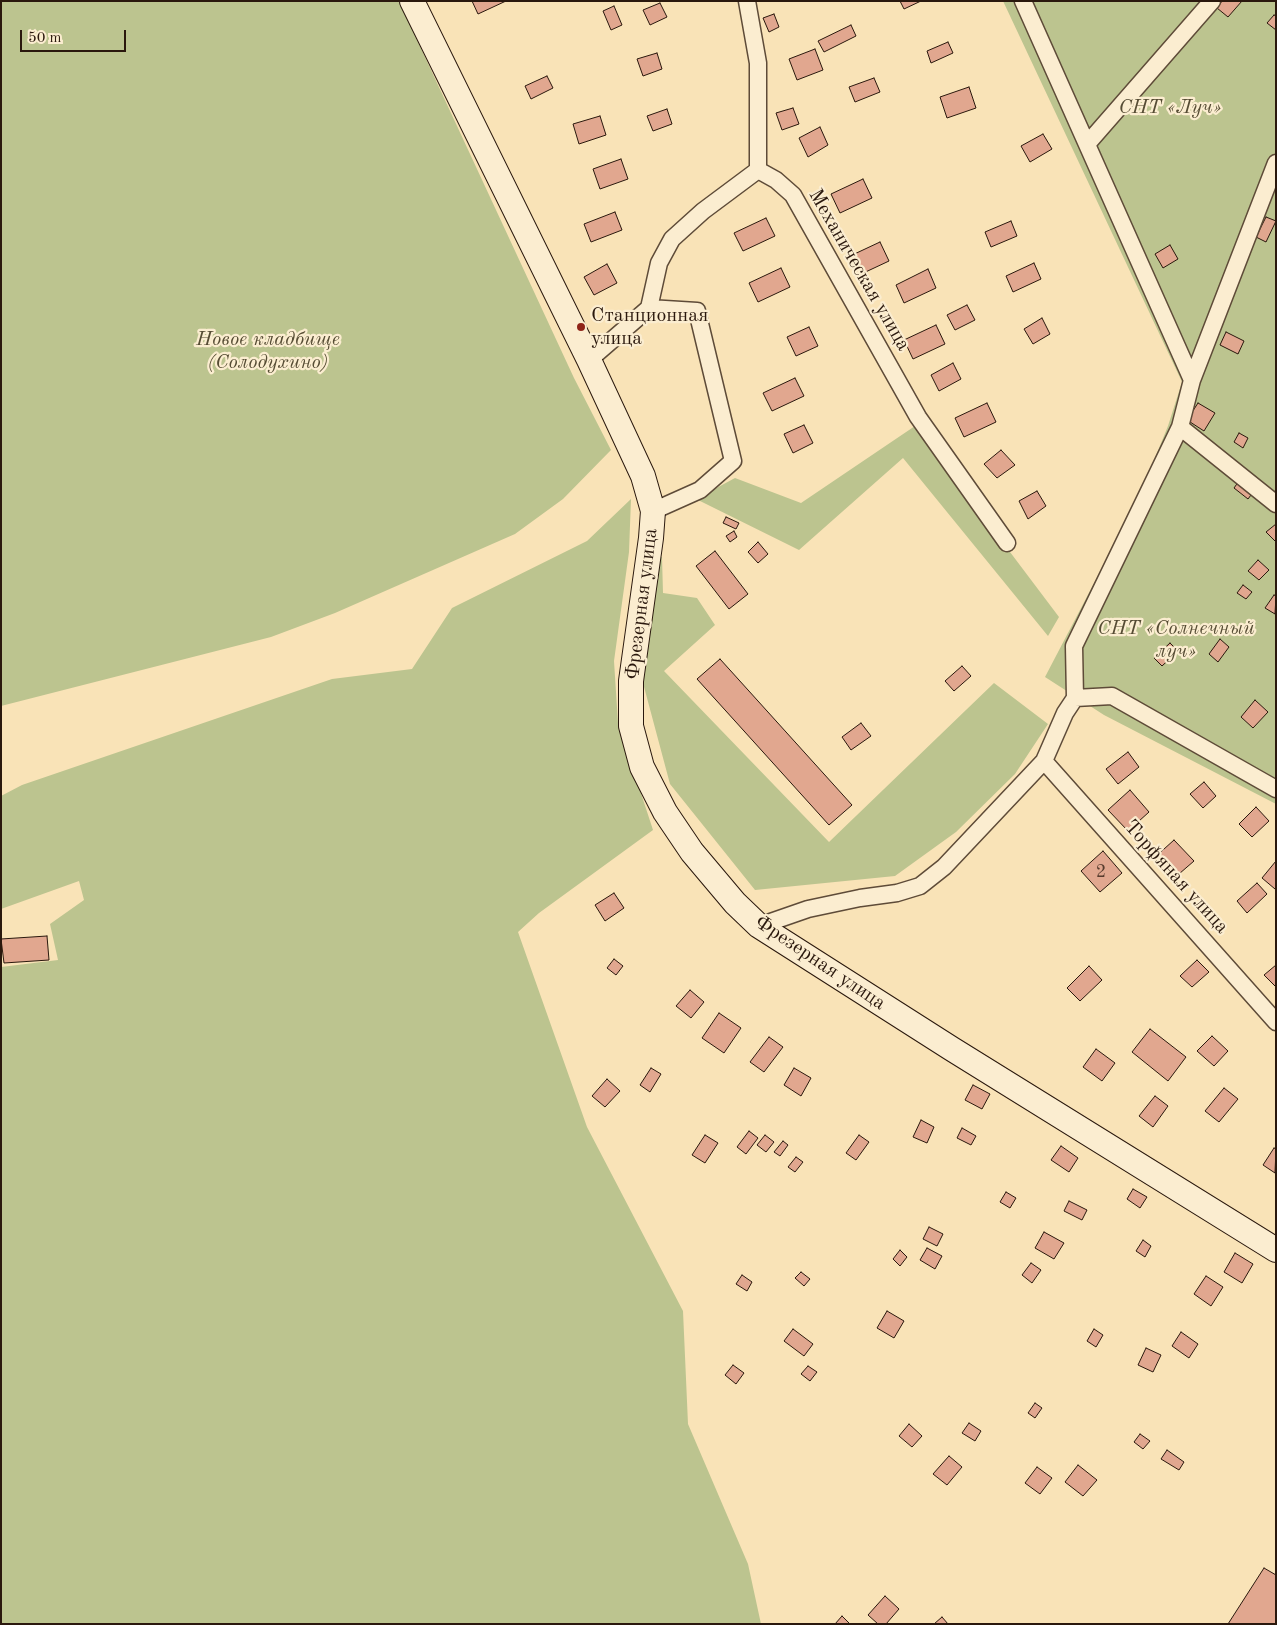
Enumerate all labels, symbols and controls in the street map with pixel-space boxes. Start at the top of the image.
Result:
scale bar [22,20,129,52]
text: 50 m [28,31,62,46]
park label: СНТ «Луч» [1118,96,1222,120]
street label: Механическая улица [803,185,915,355]
place label: Станционная улица [591,304,709,351]
marker: Станционная улица [575,321,587,333]
park label: Новое кладбище (Солодухино) [196,328,340,375]
street label: Фрезерная улица [621,527,663,681]
park label: СНТ «Солнечный луч» [1097,617,1255,664]
street label: Торфяная улица [1119,815,1233,939]
house number: 2 [1096,861,1106,883]
street label: Фрезерная улица [750,910,890,1016]

